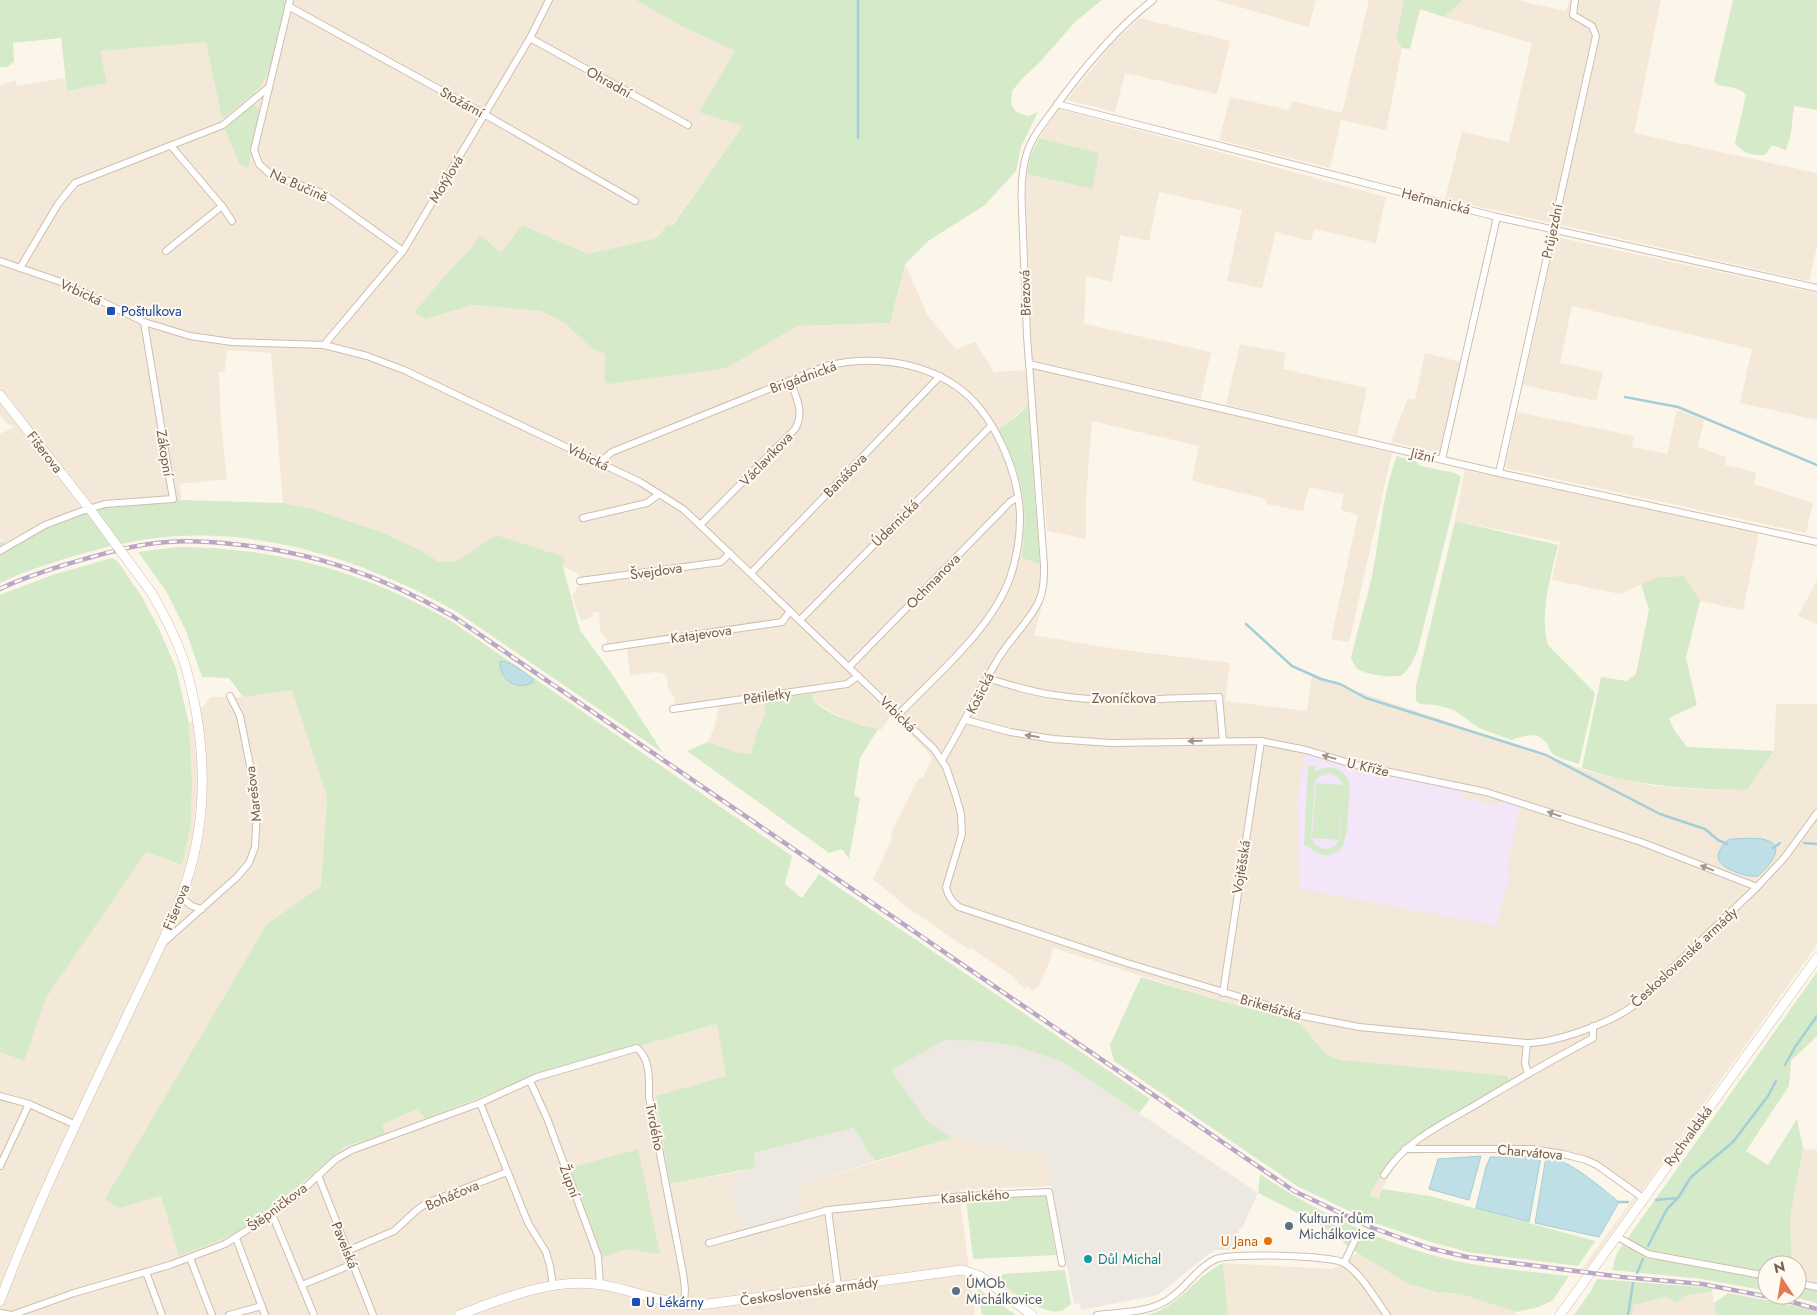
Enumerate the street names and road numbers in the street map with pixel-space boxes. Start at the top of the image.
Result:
street label: Ohradní [583,61,636,103]
street label: Stožární [436,82,489,123]
street label: Motýlová [424,152,468,206]
street label: Na Bučině [267,163,331,207]
street label: Heřmanická [1399,183,1473,219]
street label: Průjezdní [1536,200,1568,260]
street label: Březová [1014,270,1036,316]
street label: Vrbická [57,274,105,310]
street label: Brigádnická [767,356,839,398]
street label: Fišerova [22,427,68,477]
street label: Václavíkova [735,427,797,491]
street label: Zákopní [151,428,179,479]
street label: Vrbická [564,438,612,476]
street label: Jižní [1407,442,1438,468]
street label: Banášova [819,448,871,502]
street label: Údernická [867,495,923,551]
street label: Ochmanova [901,549,965,613]
street label: Švejdova [629,557,683,585]
street label: Katajevova [669,620,733,648]
street label: Košická [961,669,999,717]
street label: Pětiletky [742,683,793,709]
street label: Zvoníčkova [1092,688,1156,708]
street label: Vrbická [875,691,921,737]
street label: U Kříže [1345,752,1391,782]
street label: Marešova [240,765,266,823]
street label: Vojtěšská [1227,839,1255,895]
street label: Fišerova [158,881,194,933]
street label: Československé armády [1626,902,1742,1012]
street label: Briketářská [1238,989,1304,1025]
street label: Tvrdého [641,1102,669,1152]
street label: Rychvaldská [1659,1102,1717,1170]
street label: Charvátova [1496,1139,1564,1165]
street label: Župní [555,1162,586,1202]
street label: Boháčova [422,1175,482,1215]
street label: Štěpničkova [243,1178,311,1236]
street label: Kasalického [940,1184,1010,1208]
street label: Pavelská [327,1219,363,1271]
street label: Československé armády [739,1271,880,1311]

